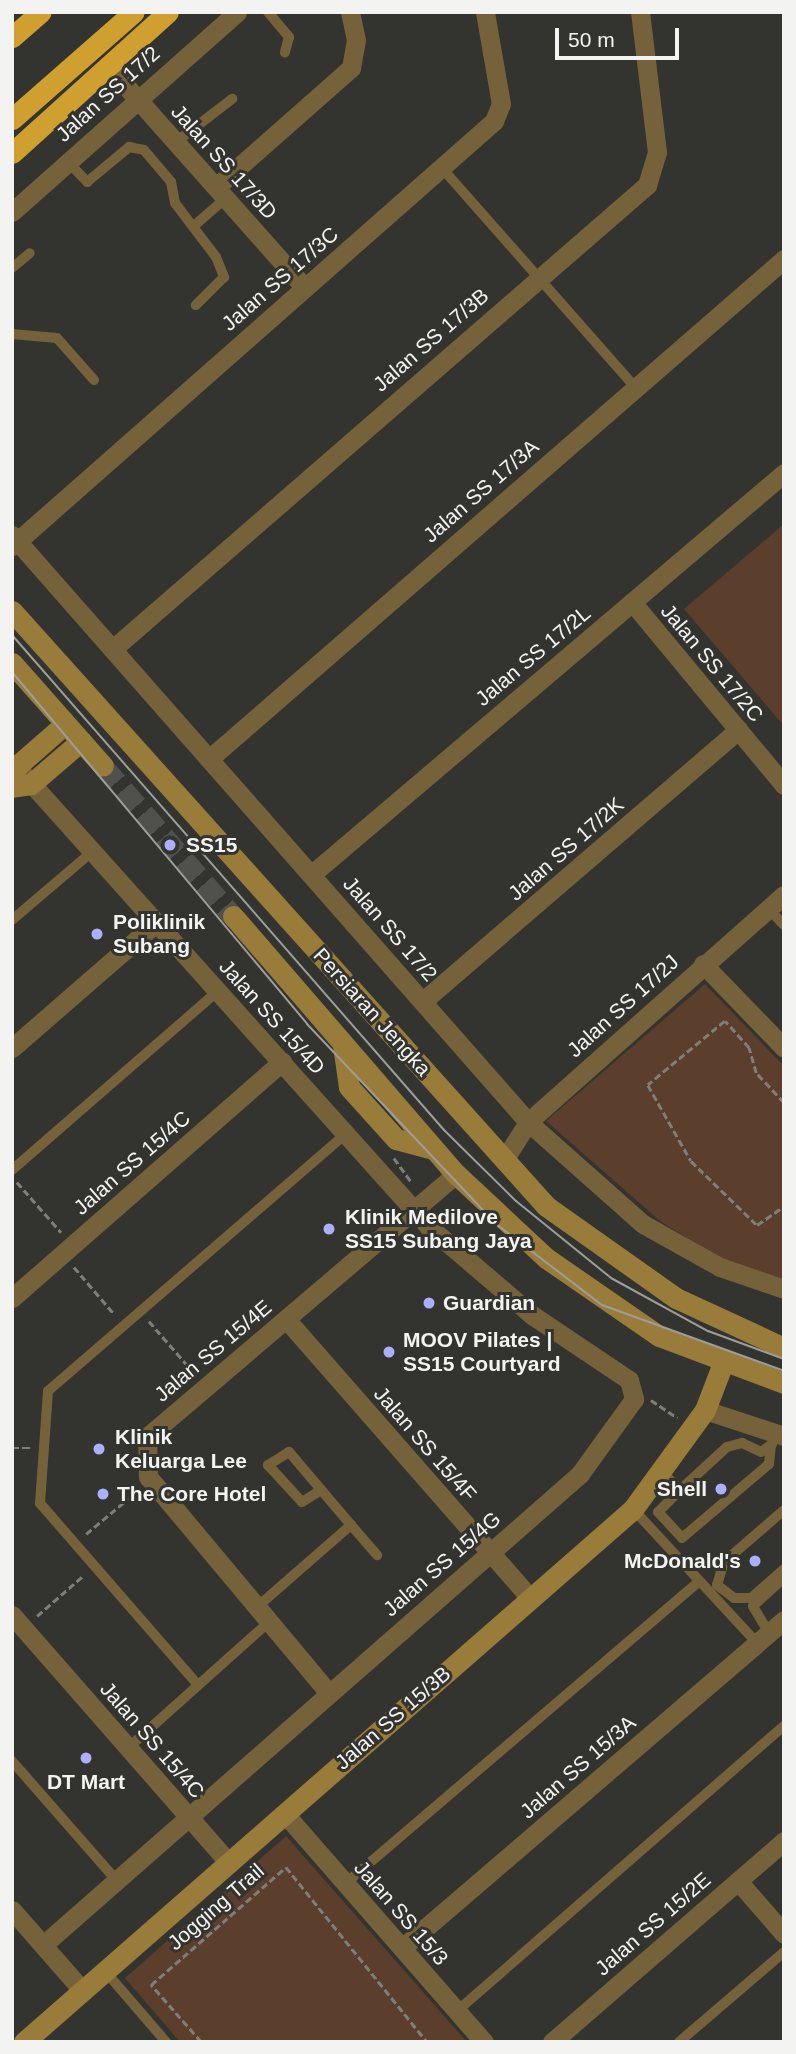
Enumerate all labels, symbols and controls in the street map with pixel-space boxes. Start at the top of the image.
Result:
scale bar [558,14,682,58]
text: 50 m [568,28,615,51]
street label: Jalan SS 17/2 [51,41,165,147]
street label: Jalan SS 17/3D [166,99,282,225]
street label: Jalan SS 17/3C [217,222,343,336]
street label: Jalan SS 17/3B [368,283,494,397]
street label: Jalan SS 17/3A [418,434,544,548]
street label: Jalan SS 17/2C [655,599,769,727]
street label: Jalan SS 17/2L [470,601,596,711]
street label: Jalan SS 17/2K [503,792,629,906]
place label: SS15 [186,832,237,858]
marker: SS15 [160,835,180,855]
street label: Jalan SS 17/2 [338,871,442,987]
place label: Poliklinik Subang [113,909,205,959]
marker: Poliklinik Subang [87,924,107,944]
street label: Persiaran Jengka [308,943,436,1081]
street label: Jalan SS 17/2J [562,949,684,1063]
street label: Jalan SS 15/4D [214,954,330,1080]
street label: Jalan SS 15/4C [69,1106,195,1220]
place label: Klinik Medilove SS15 Subang Jaya [345,1204,532,1254]
marker: Klinik Medilove SS15 Subang Jaya [319,1219,339,1239]
place label: Guardian [443,1290,535,1316]
street label: Jalan SS 15/4E [149,1295,277,1407]
marker: Guardian [421,1295,437,1311]
place label: MOOV Pilates | SS15 Courtyard [403,1327,561,1377]
marker: MOOV Pilates | SS15 Courtyard [381,1344,397,1360]
street label: Jalan SS 15/4F [368,1382,482,1506]
place label: Klinik Keluarga Lee [115,1424,247,1474]
marker: Klinik Keluarga Lee [89,1439,109,1459]
place label: Shell [657,1476,707,1502]
place label: The Core Hotel [117,1481,266,1507]
marker: Shell [713,1481,729,1497]
marker: The Core Hotel [95,1486,111,1502]
street label: Jalan SS 15/4G [378,1506,506,1622]
place label: McDonald's [624,1548,741,1574]
marker: McDonald's [747,1553,763,1569]
street label: Jalan SS 15/3B [330,1661,456,1775]
street label: Jalan SS 15/4C [95,1677,209,1803]
street label: Jalan SS 15/3A [515,1710,641,1824]
marker: DT Mart [78,1750,94,1766]
place label: DT Mart [47,1769,125,1795]
street label: Jalan SS 15/3 [349,1855,453,1971]
street label: Jogging Trail [163,1858,269,1956]
street label: Jalan SS 15/2E [590,1867,716,1981]

